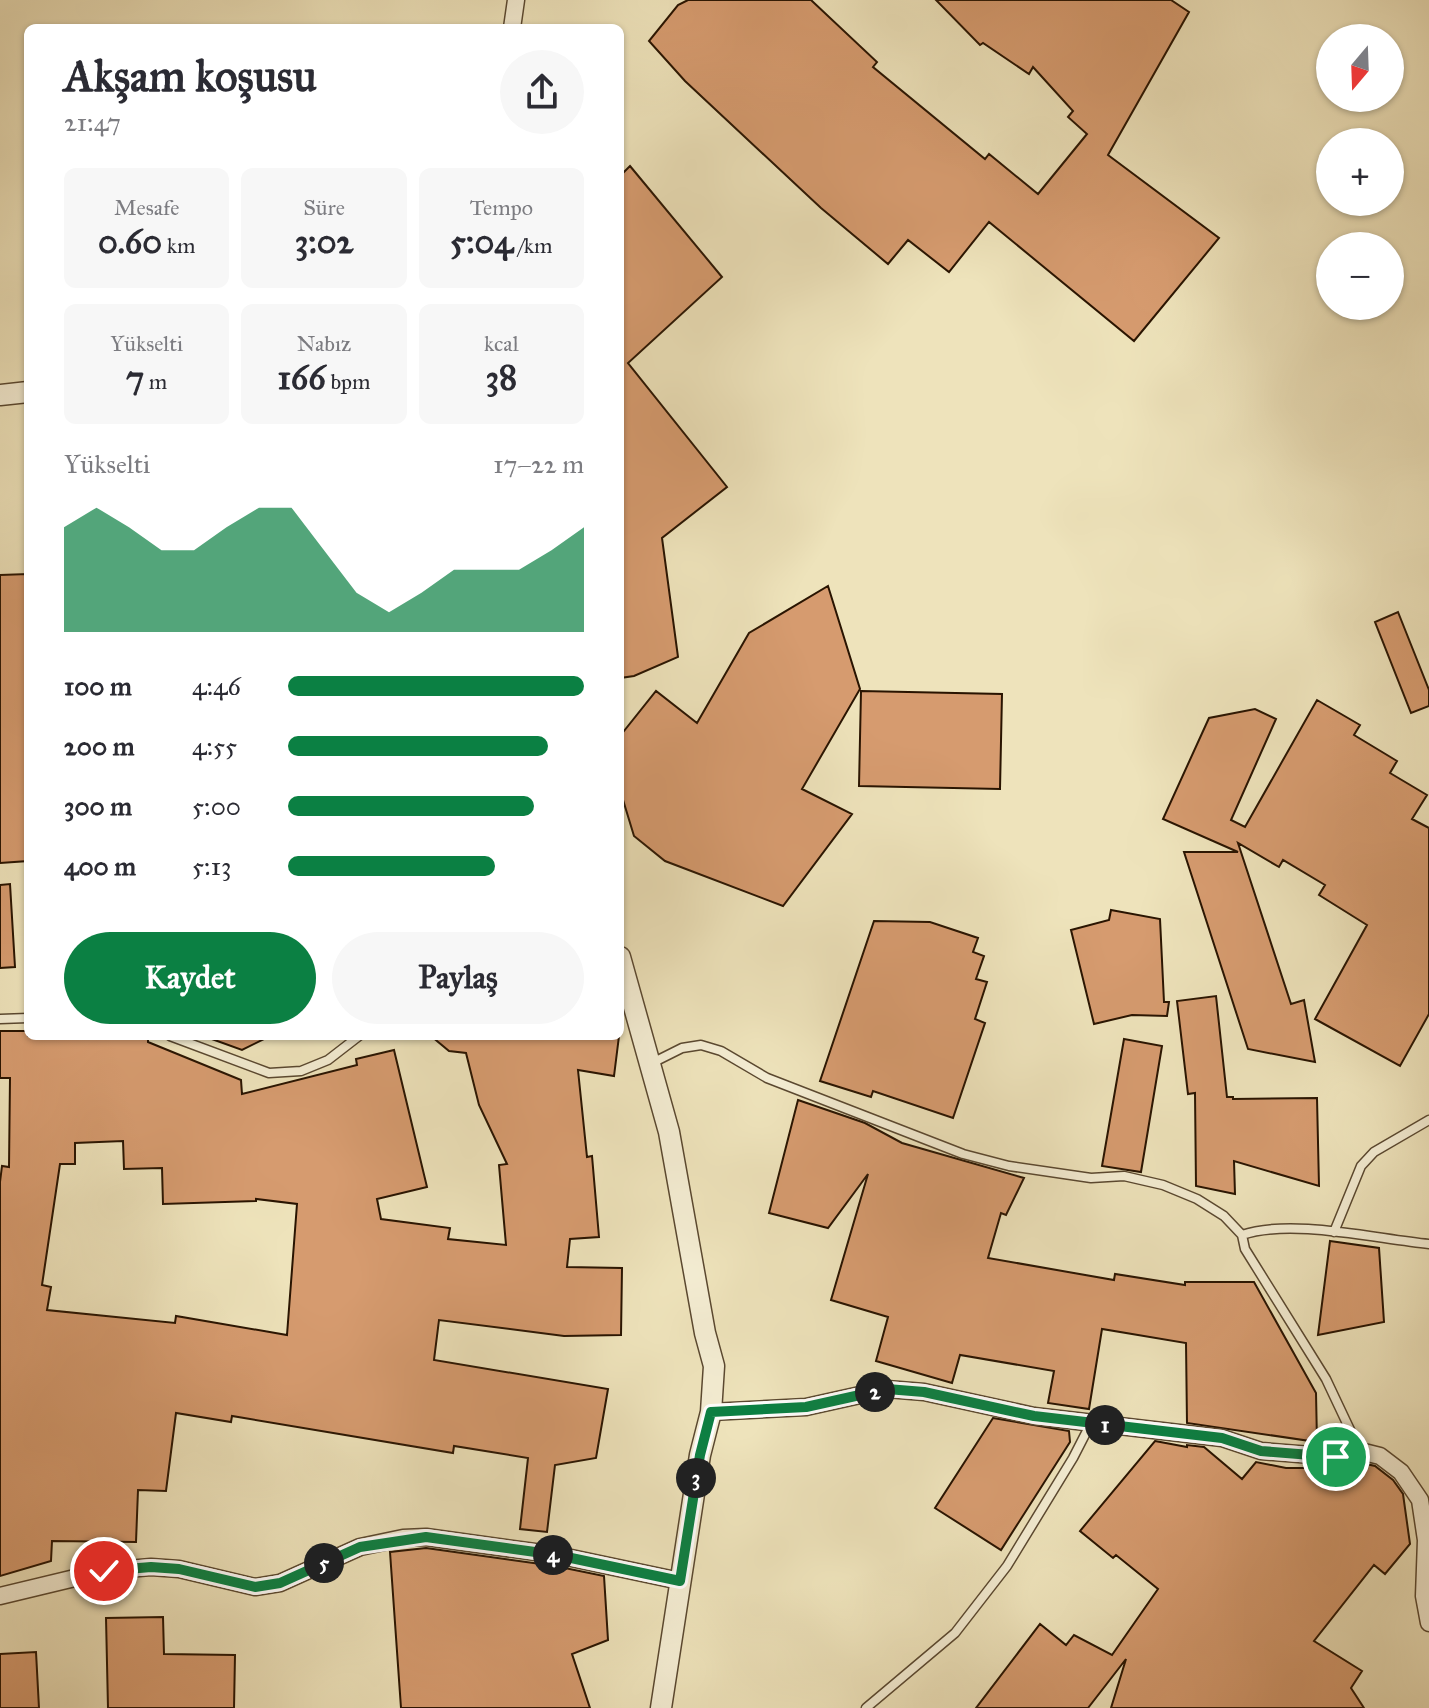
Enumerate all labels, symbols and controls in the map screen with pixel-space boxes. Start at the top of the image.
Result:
north arrow [1316,24,1404,112]
map controls [1316,24,1404,320]
text: Akşam koşusu [64,49,317,103]
button: share [500,50,584,134]
text: 21:47 [64,106,121,138]
button: + [1316,128,1404,216]
text: Mesafe [114,194,179,221]
text: Süre [303,194,345,221]
text: Tempo [470,194,533,221]
text: 0.60 [98,221,162,262]
text: 3:02 [295,221,353,262]
text: 5:04 [450,221,513,262]
text: km [162,232,195,259]
text: /km [513,232,553,259]
button: − [1316,232,1404,320]
text: Yükselti [110,330,183,357]
text: Nabız [297,330,351,357]
text: kcal [484,330,519,357]
text: 7 [126,357,144,398]
text: 166 [277,357,326,398]
text: 38 [485,357,517,398]
text: m [144,368,167,395]
text: bpm [326,368,371,395]
text: Yükselti [64,448,150,480]
text: 17–22 m [493,448,584,480]
text: 100 m [64,670,132,702]
text: 4:46 [192,670,241,702]
text: 200 m [64,730,135,762]
text: 4:55 [192,730,237,762]
text: 300 m [64,790,132,822]
text: 5:00 [192,790,241,822]
text: 400 m [64,850,136,882]
text: 5:13 [192,850,231,882]
button: Kaydet [64,932,316,1024]
button: Paylaş [332,932,584,1024]
pin: 2 [855,1372,895,1412]
text: 2 [870,1378,880,1405]
pin: 1 [1085,1405,1125,1445]
text: 1 [1101,1411,1109,1438]
pin [1302,1423,1370,1491]
icon: arrive [1314,1435,1358,1479]
pin: 3 [676,1458,716,1498]
text: 3 [692,1464,700,1491]
pin: 4 [533,1535,573,1575]
pin [70,1537,138,1605]
text: 4 [547,1541,559,1568]
pin: 5 [304,1543,344,1583]
icon: check [82,1549,126,1593]
text: 5 [319,1549,329,1576]

